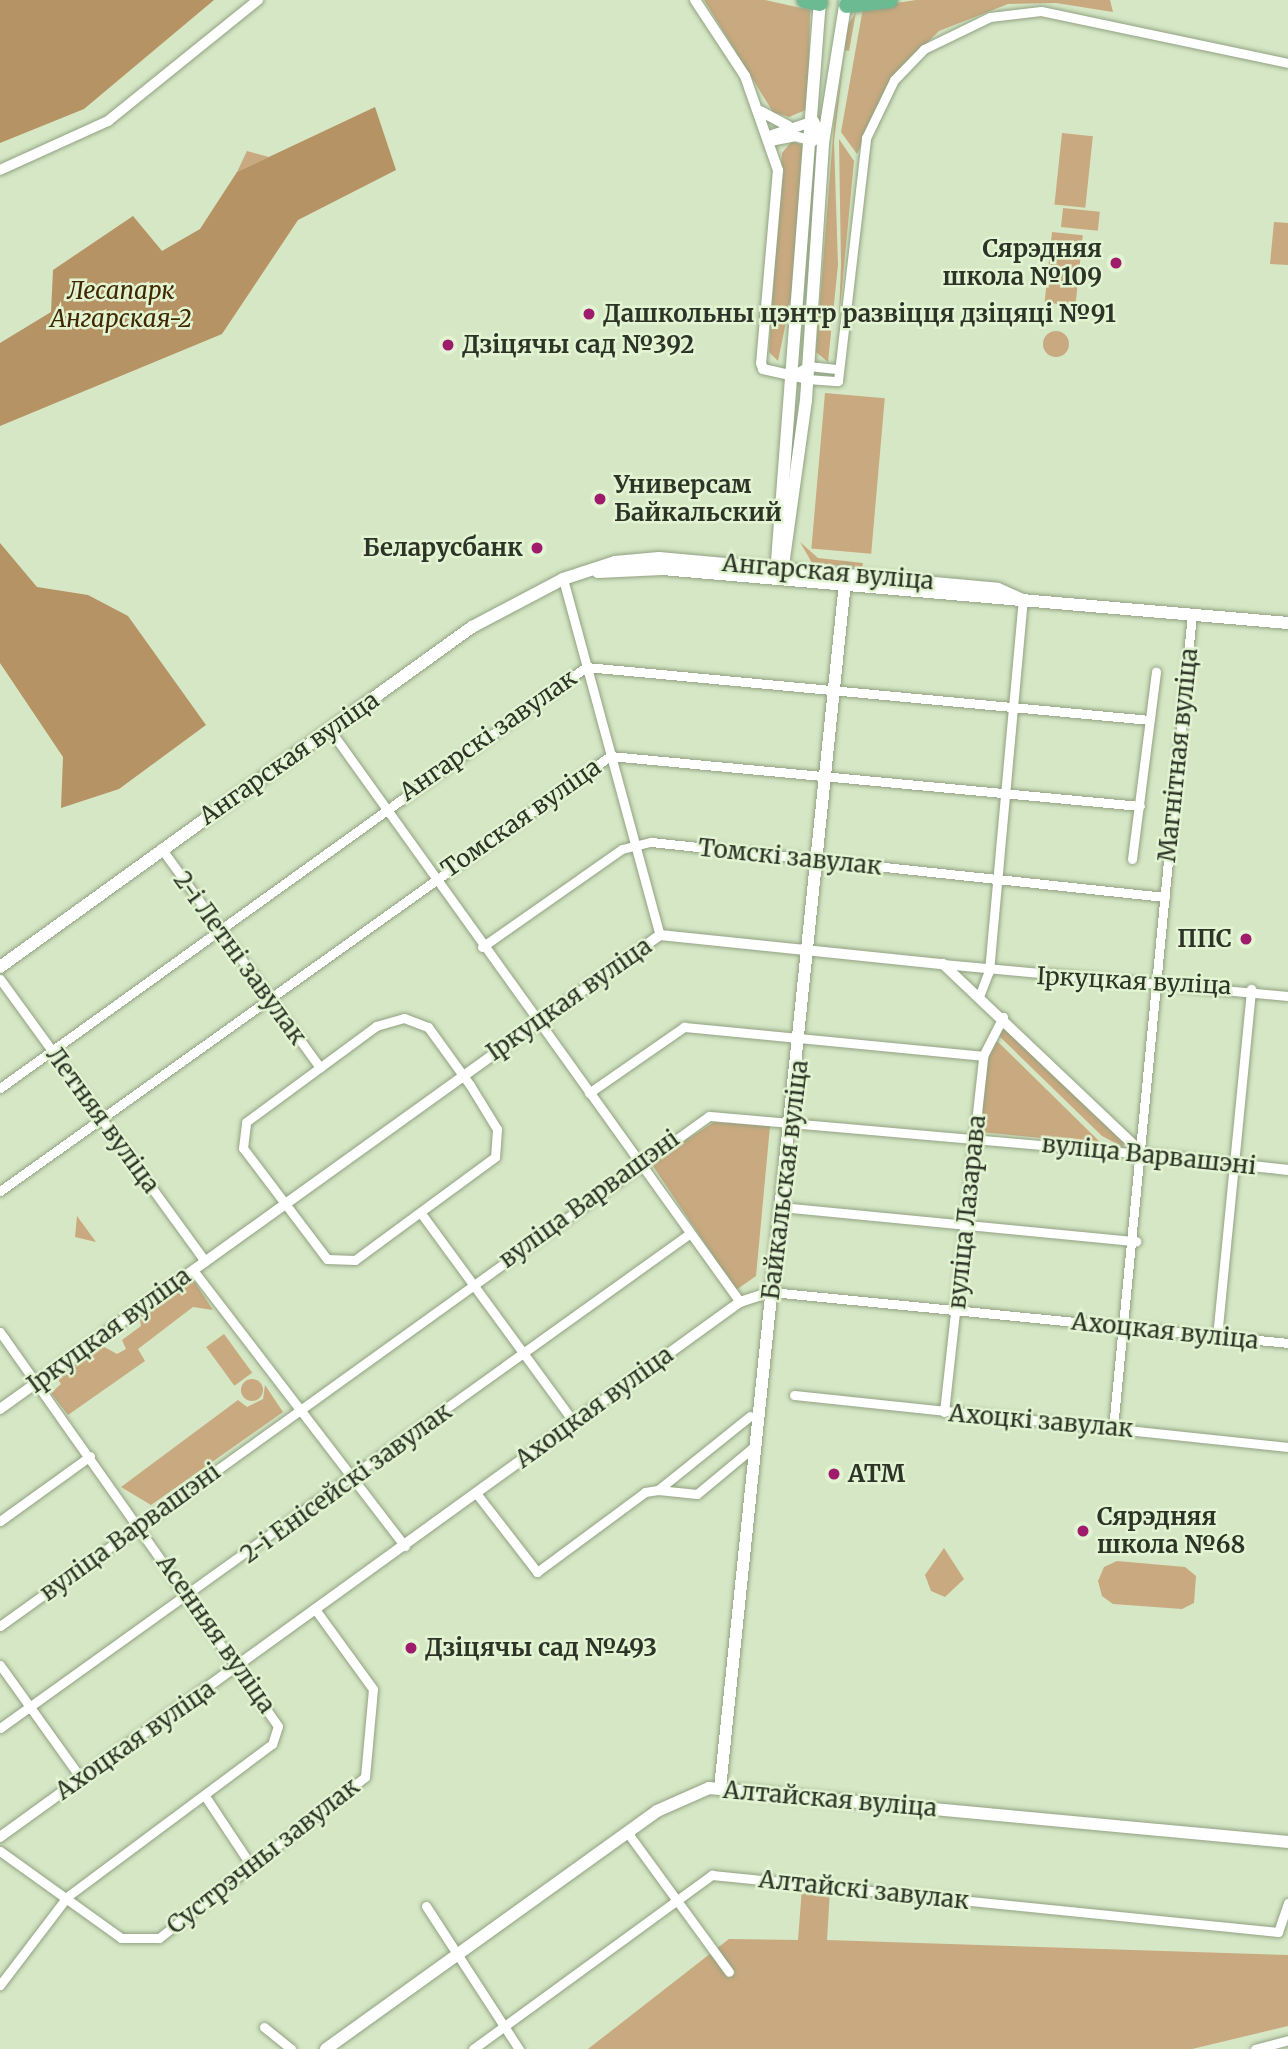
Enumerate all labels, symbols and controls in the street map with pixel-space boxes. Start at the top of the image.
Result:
place label: Сярэдняя школа №109 [942,235,1102,291]
marker: Сярэдняя школа №109 [1108,255,1124,271]
park label: Лесапарк Ангарская-2 [50,277,192,333]
place label: Дашкольны цэнтр развіцця дзіцяці №91 [603,300,1116,328]
marker: Дашкольны цэнтр развіцця дзіцяці №91 [581,306,597,322]
place label: Дзіцячы сад №392 [462,331,694,359]
marker: Дзіцячы сад №392 [440,337,456,353]
place label: Универсам Байкальский [614,471,782,527]
marker: Универсам Байкальский [592,491,608,507]
place label: Беларусбанк [363,534,523,562]
marker: Беларусбанк [529,540,545,556]
street label: Ангарская вуліца [721,548,935,596]
street label: Магнітная вуліца [1152,646,1204,864]
street label: Ангарскі завулак [394,663,582,807]
street label: Ангарская вуліца [194,685,384,831]
street label: Томская вуліца [436,752,606,884]
street label: Томскі завулак [697,833,883,881]
street label: 2-і Летні завулак [168,866,312,1050]
place label: ППС [1177,925,1232,953]
street label: Іркуцкая вуліца [481,931,657,1067]
marker: ППС [1238,931,1254,947]
street label: Іркуцкая вуліца [1036,962,1232,1000]
street label: Летняя вуліца [40,1041,166,1199]
street label: Байкальская вуліца [756,1058,814,1302]
street label: вуліца Лазарава [942,1114,992,1310]
street label: вуліца Варвашэні [493,1124,685,1274]
street label: вуліца Варвашэні [1040,1129,1258,1181]
street label: Іркуцкая вуліца [22,1261,196,1399]
street label: Ахоцкая вуліца [1070,1307,1260,1355]
street label: Ахоцкая вуліца [509,1340,679,1474]
street label: 2-і Енісейскі завулак [235,1397,457,1569]
street label: Ахоцкі завулак [948,1399,1134,1443]
street label: вуліца Варвашэні [34,1457,226,1607]
place label: АТМ [848,1460,905,1488]
marker: АТМ [826,1466,842,1482]
place label: Сярэдняя школа №68 [1097,1503,1245,1559]
marker: Сярэдняя школа №68 [1075,1523,1091,1539]
street label: Асенняя вуліца [151,1549,281,1719]
place label: Дзіцячы сад №493 [425,1634,657,1662]
marker: Дзіцячы сад №493 [403,1640,419,1656]
street label: Ахоцкая вуліца [50,1674,220,1806]
street label: Сустрэчны завулак [161,1772,365,1940]
street label: Алтайская вуліца [722,1775,938,1823]
street label: Алтайскі завулак [757,1865,971,1915]

